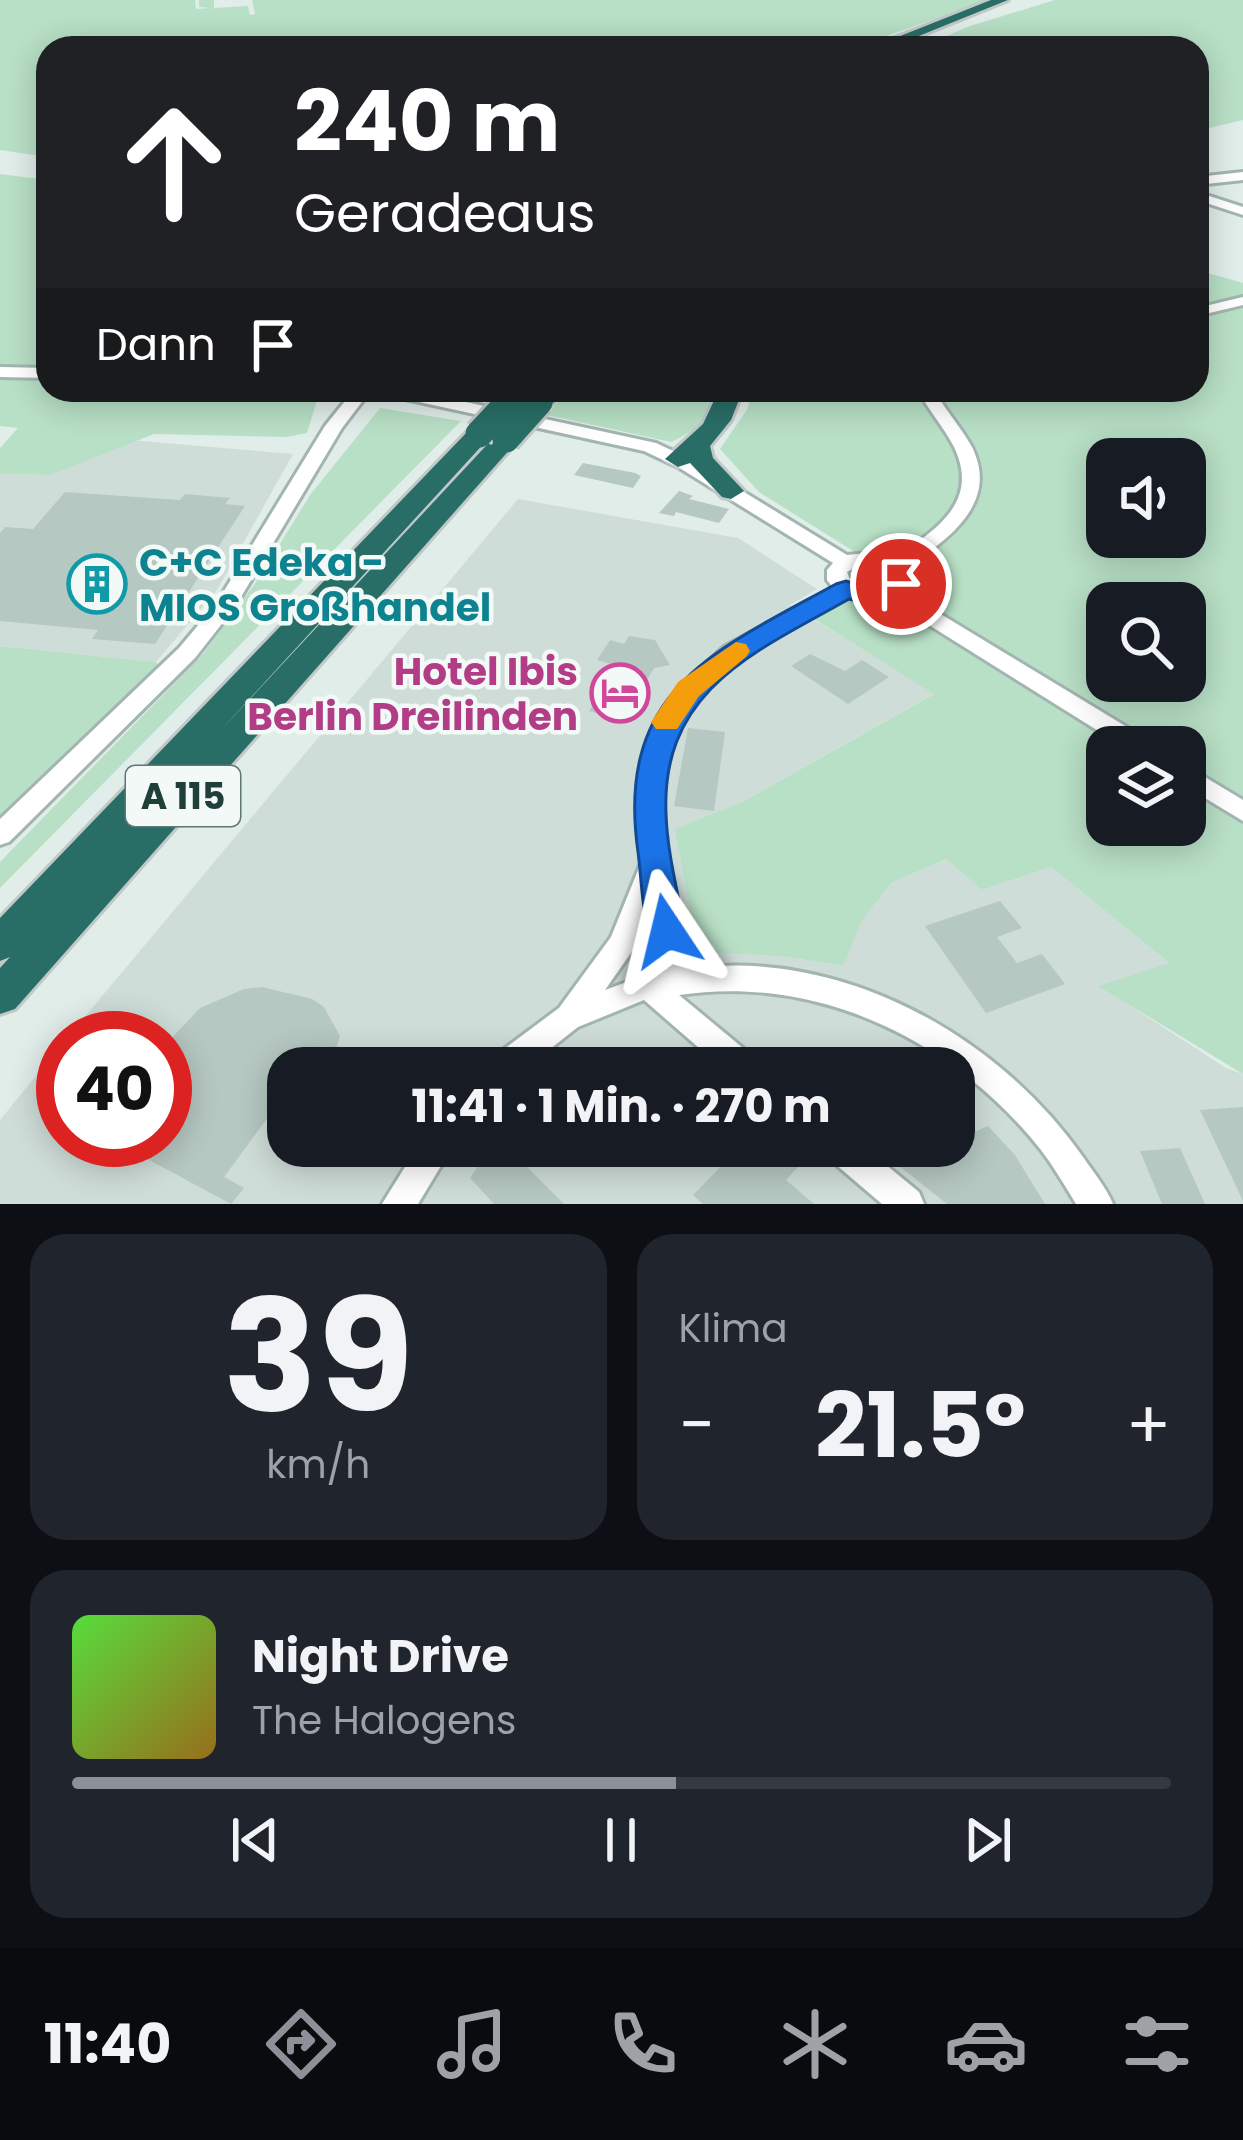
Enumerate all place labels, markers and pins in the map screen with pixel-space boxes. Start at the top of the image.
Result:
pin [850,533,952,635]
place label: C+C Edeka - MIOS Großhandel [139,535,491,635]
building icon: C+C Edeka - MIOS Großhandel [66,553,128,615]
place label: Hotel Ibis Berlin Dreilinden [247,644,578,744]
hotel icon: Hotel Ibis Berlin Dreilinden [589,662,651,724]

